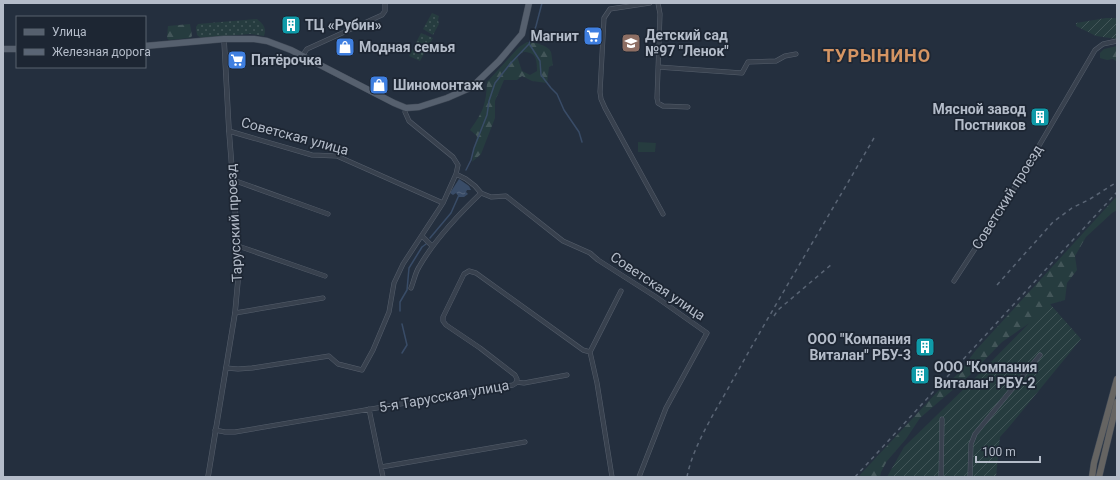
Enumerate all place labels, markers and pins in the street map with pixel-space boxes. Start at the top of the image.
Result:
building icon: ТЦ «Рубин» [280,14,302,36]
place label: ТЦ «Рубин» [305,17,382,33]
supermarket icon: Магнит [582,25,604,47]
place label: Детский сад №97 "Ленок" [645,27,729,59]
place label: Магнит [530,28,579,44]
school or university icon: Детский сад №97 "Ленок" [620,32,642,54]
shop icon: Модная семья [334,36,356,58]
place label: Модная семья [359,39,455,55]
supermarket icon: Пятёрочка [226,49,248,71]
place label: Пятёрочка [251,52,322,68]
shop icon: Шиномонтаж [368,74,390,96]
place label: Шиномонтаж [393,77,483,93]
place label: Мясной завод Постников [933,101,1026,133]
building icon: Мясной завод Постников [1029,106,1051,128]
place label: ООО "Компания Виталан" РБУ-3 [808,331,911,363]
building icon: ООО "Компания Виталан" РБУ-3 [914,336,936,358]
place label: ООО "Компания Виталан" РБУ-2 [934,359,1037,391]
building icon: ООО "Компания Виталан" РБУ-2 [909,364,931,386]

